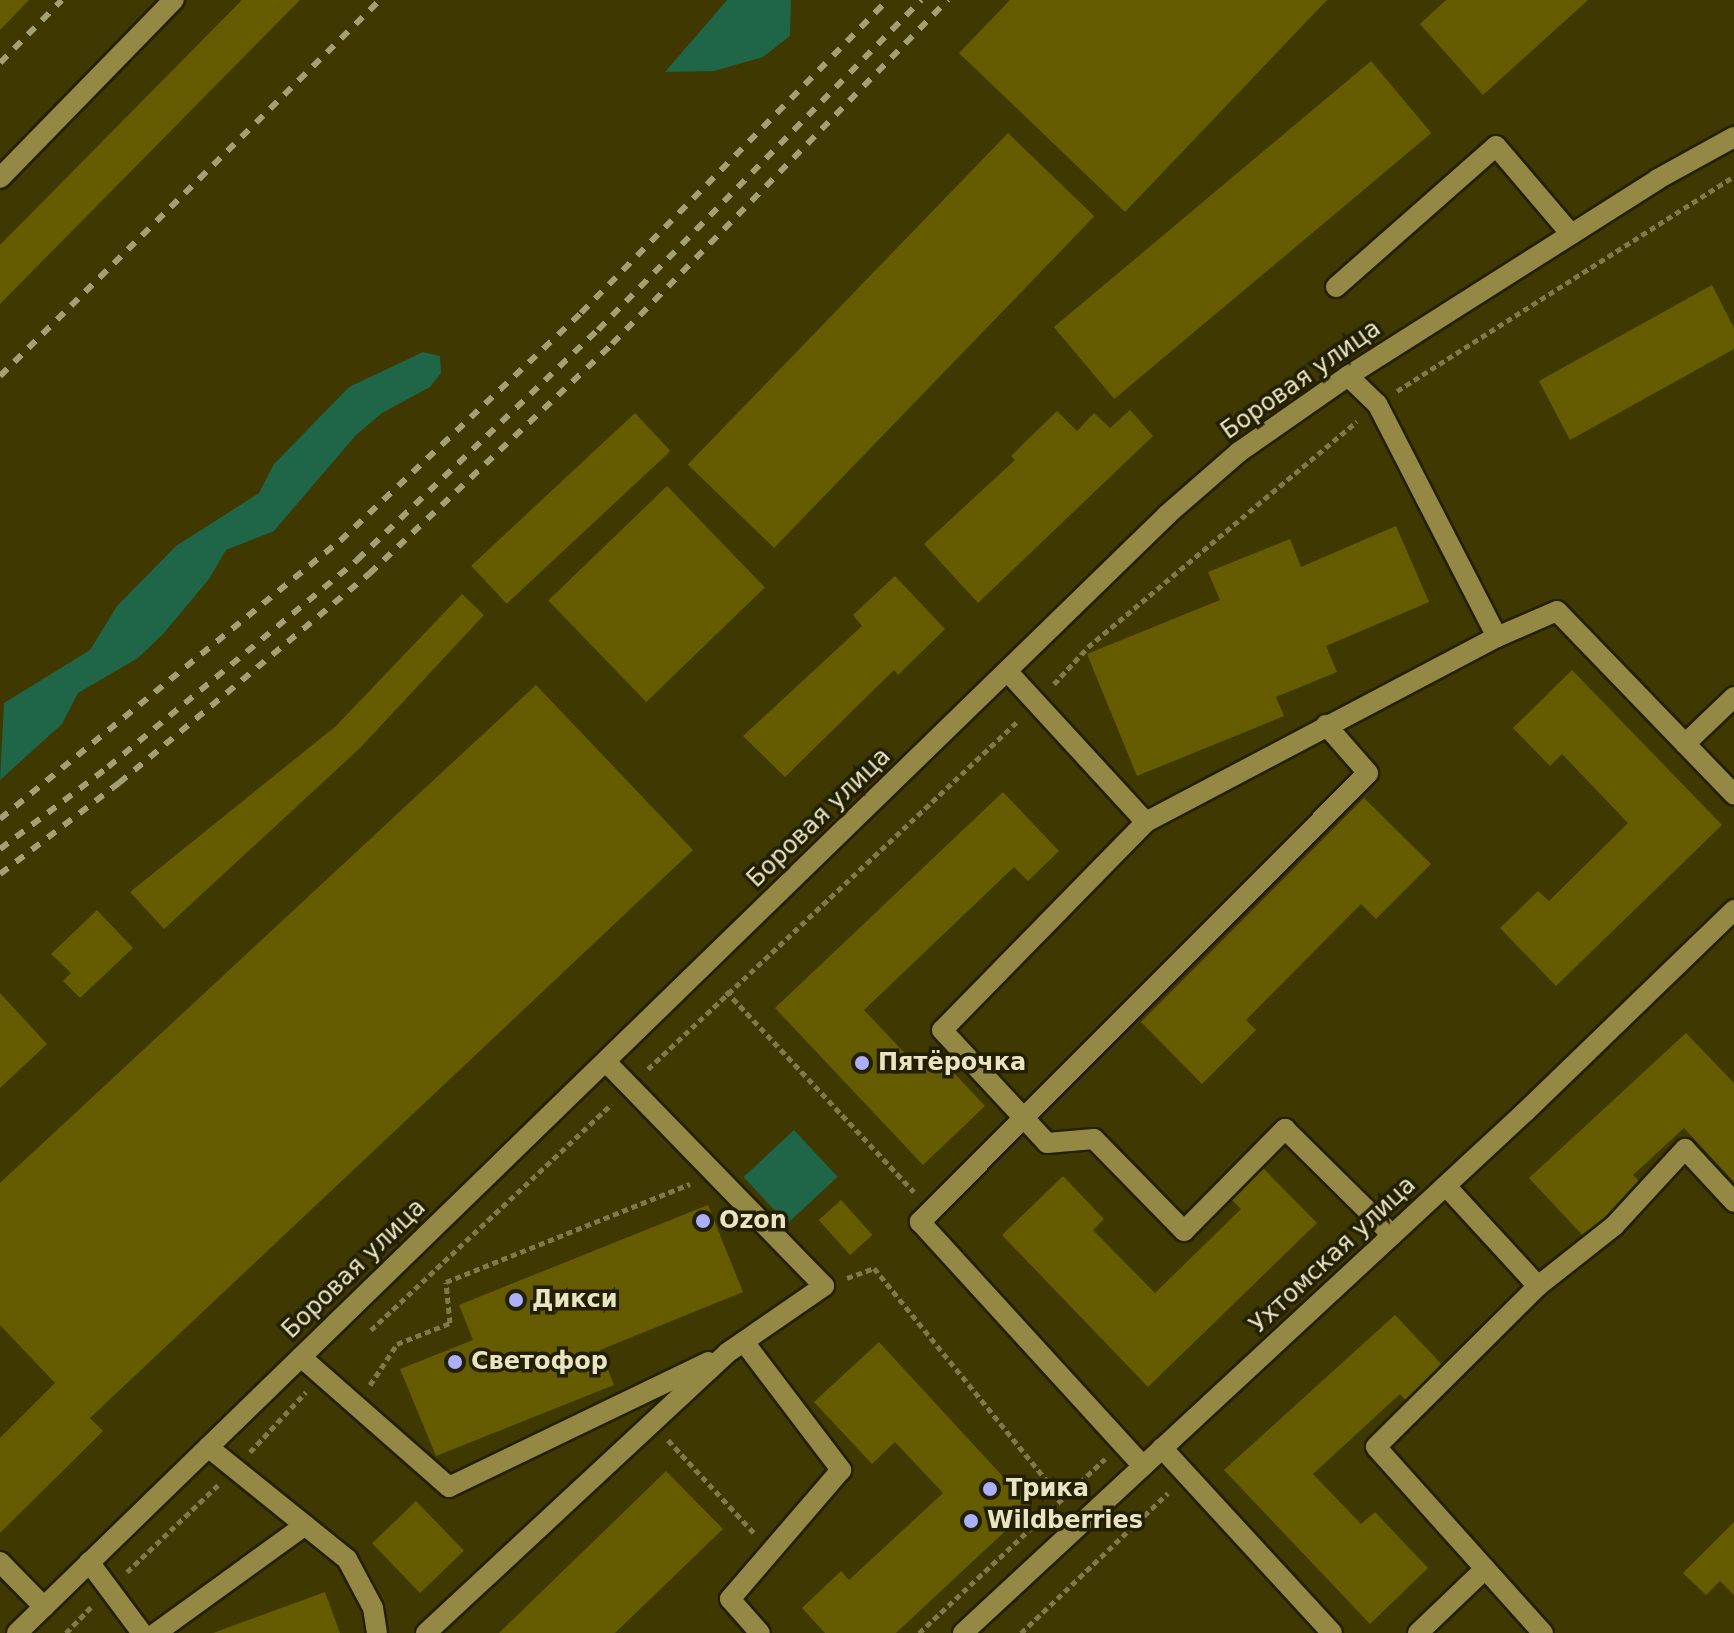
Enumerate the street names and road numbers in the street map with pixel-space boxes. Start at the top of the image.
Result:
street label: Боровая улица [1216,314,1386,446]
street label: Боровая улица [741,742,897,894]
street label: Ухтомская улица [1244,1171,1422,1339]
street label: Боровая улица [276,1193,432,1345]

